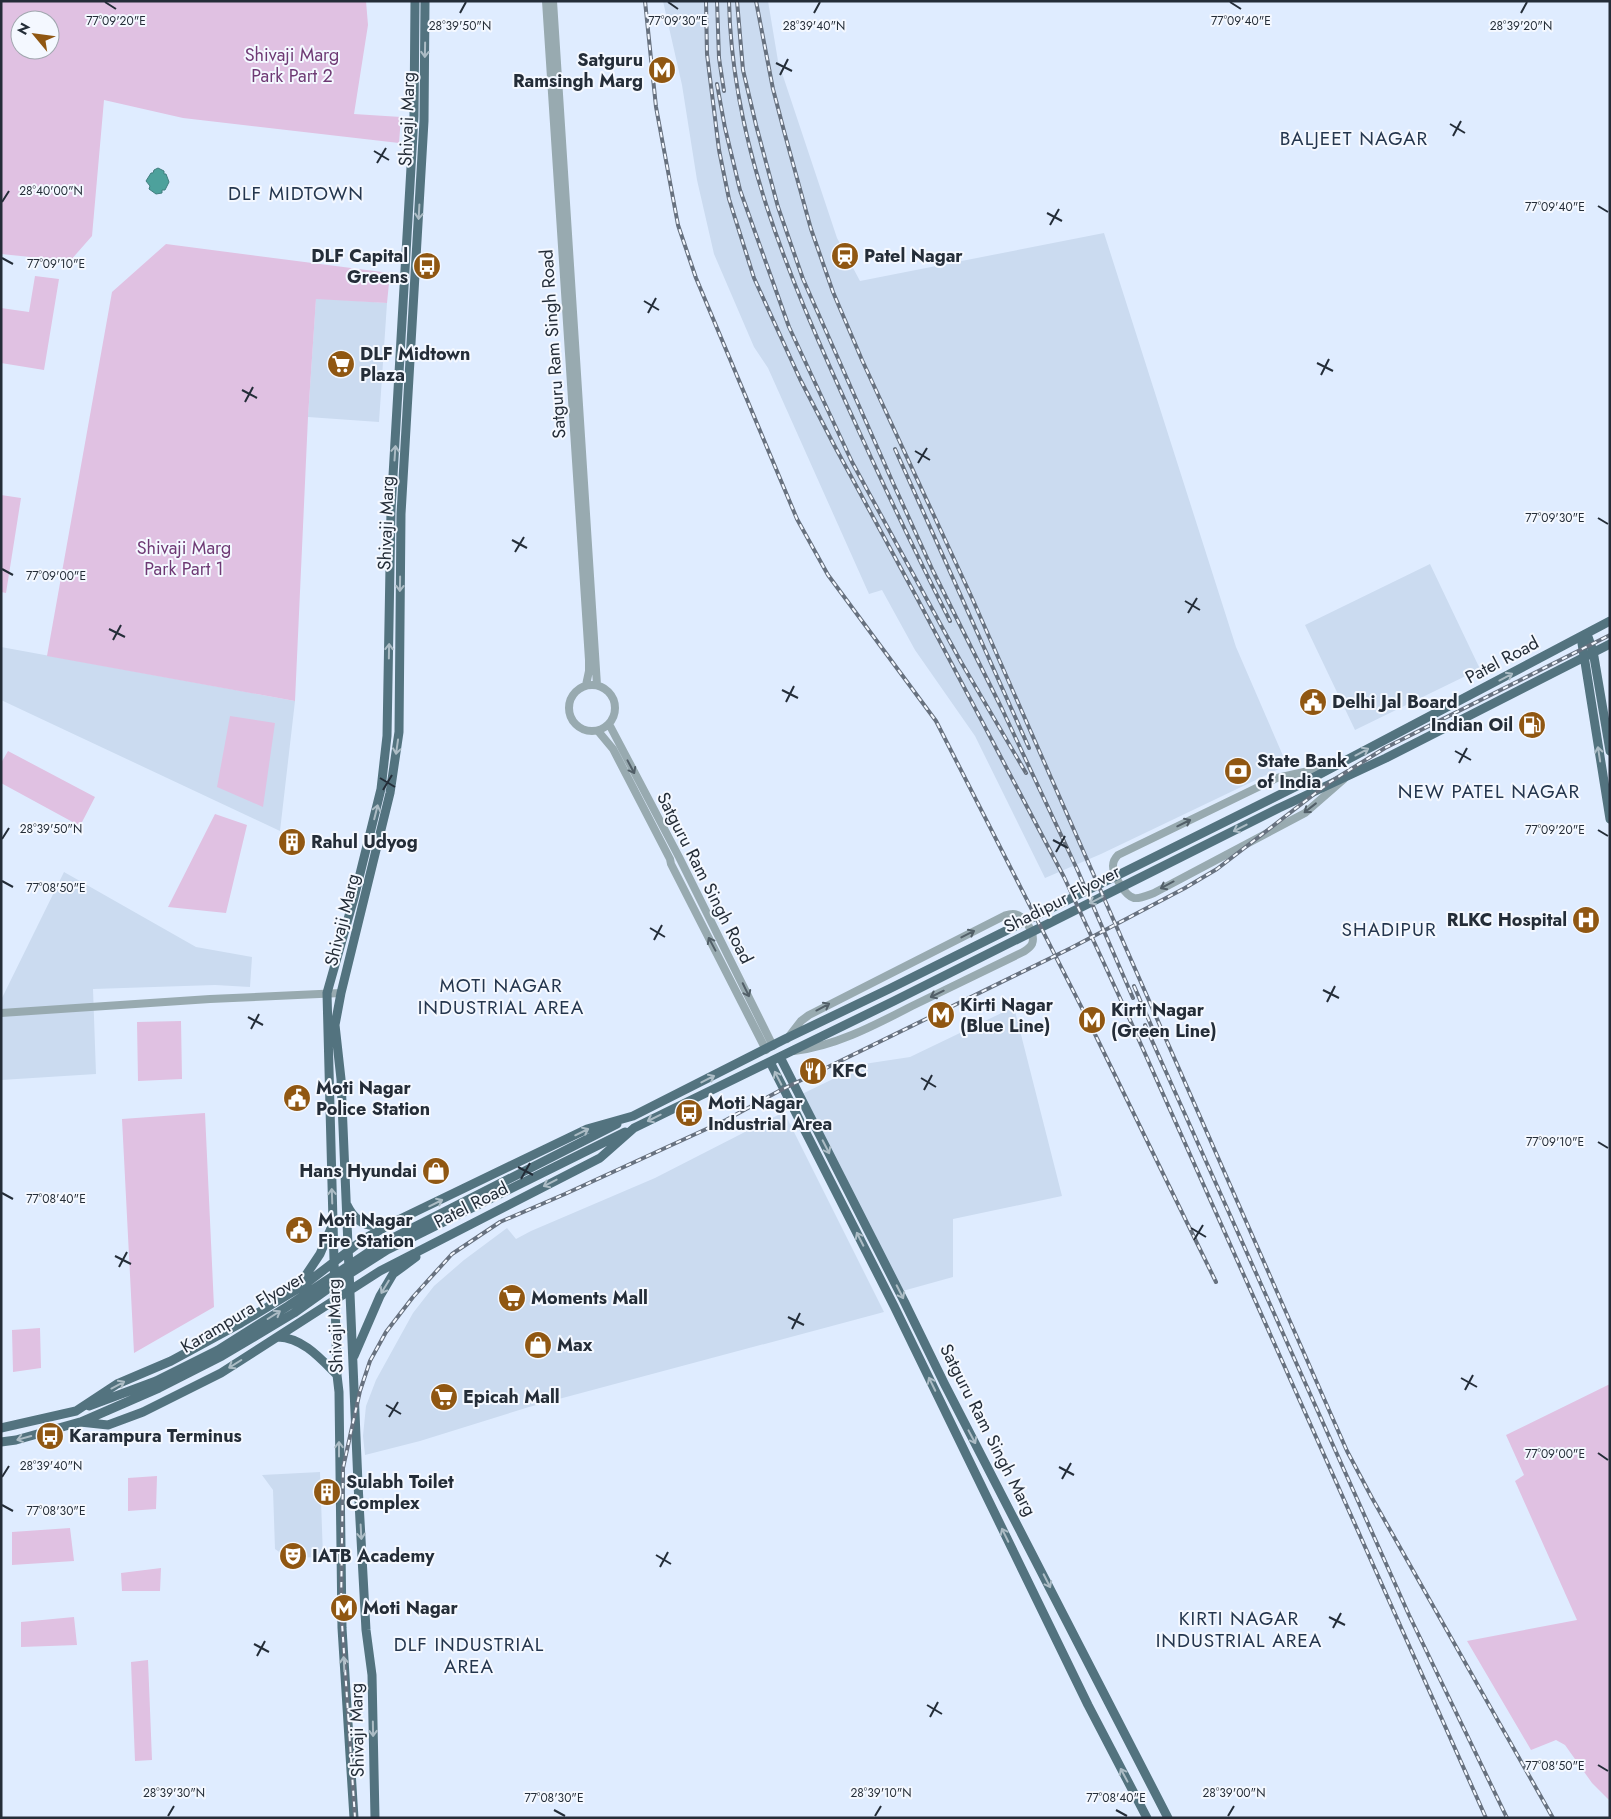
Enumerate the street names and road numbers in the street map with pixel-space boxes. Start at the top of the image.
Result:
street label: Shivaji Marg [392,71,422,167]
street label: Satguru Ram Singh Road [533,248,573,440]
street label: Shivaji Marg [371,475,401,571]
street label: Patel Road [1461,630,1543,690]
street label: Satguru Ram Singh Road [650,788,760,968]
street label: Shadipur Flyover [999,858,1125,940]
street label: Shivaji Marg [318,871,366,969]
street label: Patel Road [429,1175,513,1235]
street label: Karampura Flyover [176,1264,311,1359]
street label: Shivaji Marg [320,1278,350,1374]
street label: Satguru Ram Singh Marg [933,1339,1043,1521]
street label: Shivaji Marg [343,1682,371,1778]

